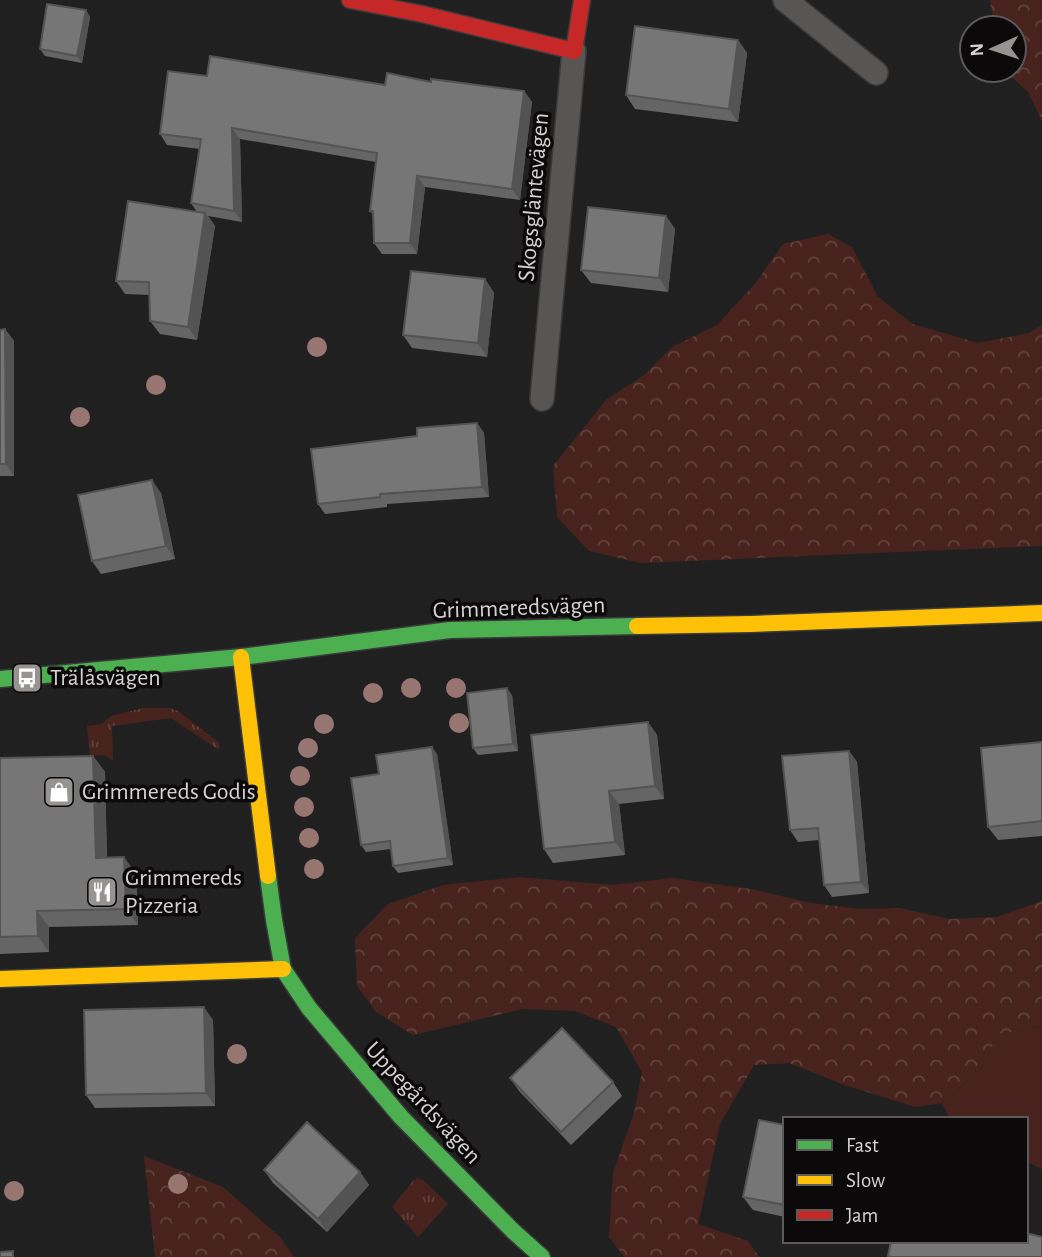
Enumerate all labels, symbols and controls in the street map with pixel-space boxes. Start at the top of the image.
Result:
north arrow [958,14,1028,84]
text: N [968,43,987,57]
street label: Skogsgläntevägen [515,112,553,282]
street label: Grimmeredsvägen [432,593,606,623]
bus stop icon: Trälåsvägen [10,661,44,695]
place label: Trälåsvägen [50,666,161,690]
shop icon: Grimmereds Godis [42,775,76,809]
place label: Grimmereds Godis [82,780,256,804]
place label: Grimmereds Pizzeria [125,866,242,918]
restaurant icon: Grimmereds Pizzeria [85,875,119,909]
street label: Uppegårdsvägen [361,1037,485,1169]
legend [783,1117,1028,1243]
text: Fast [846,1135,879,1156]
text: Slow [846,1170,885,1191]
text: Jam [846,1205,878,1226]

